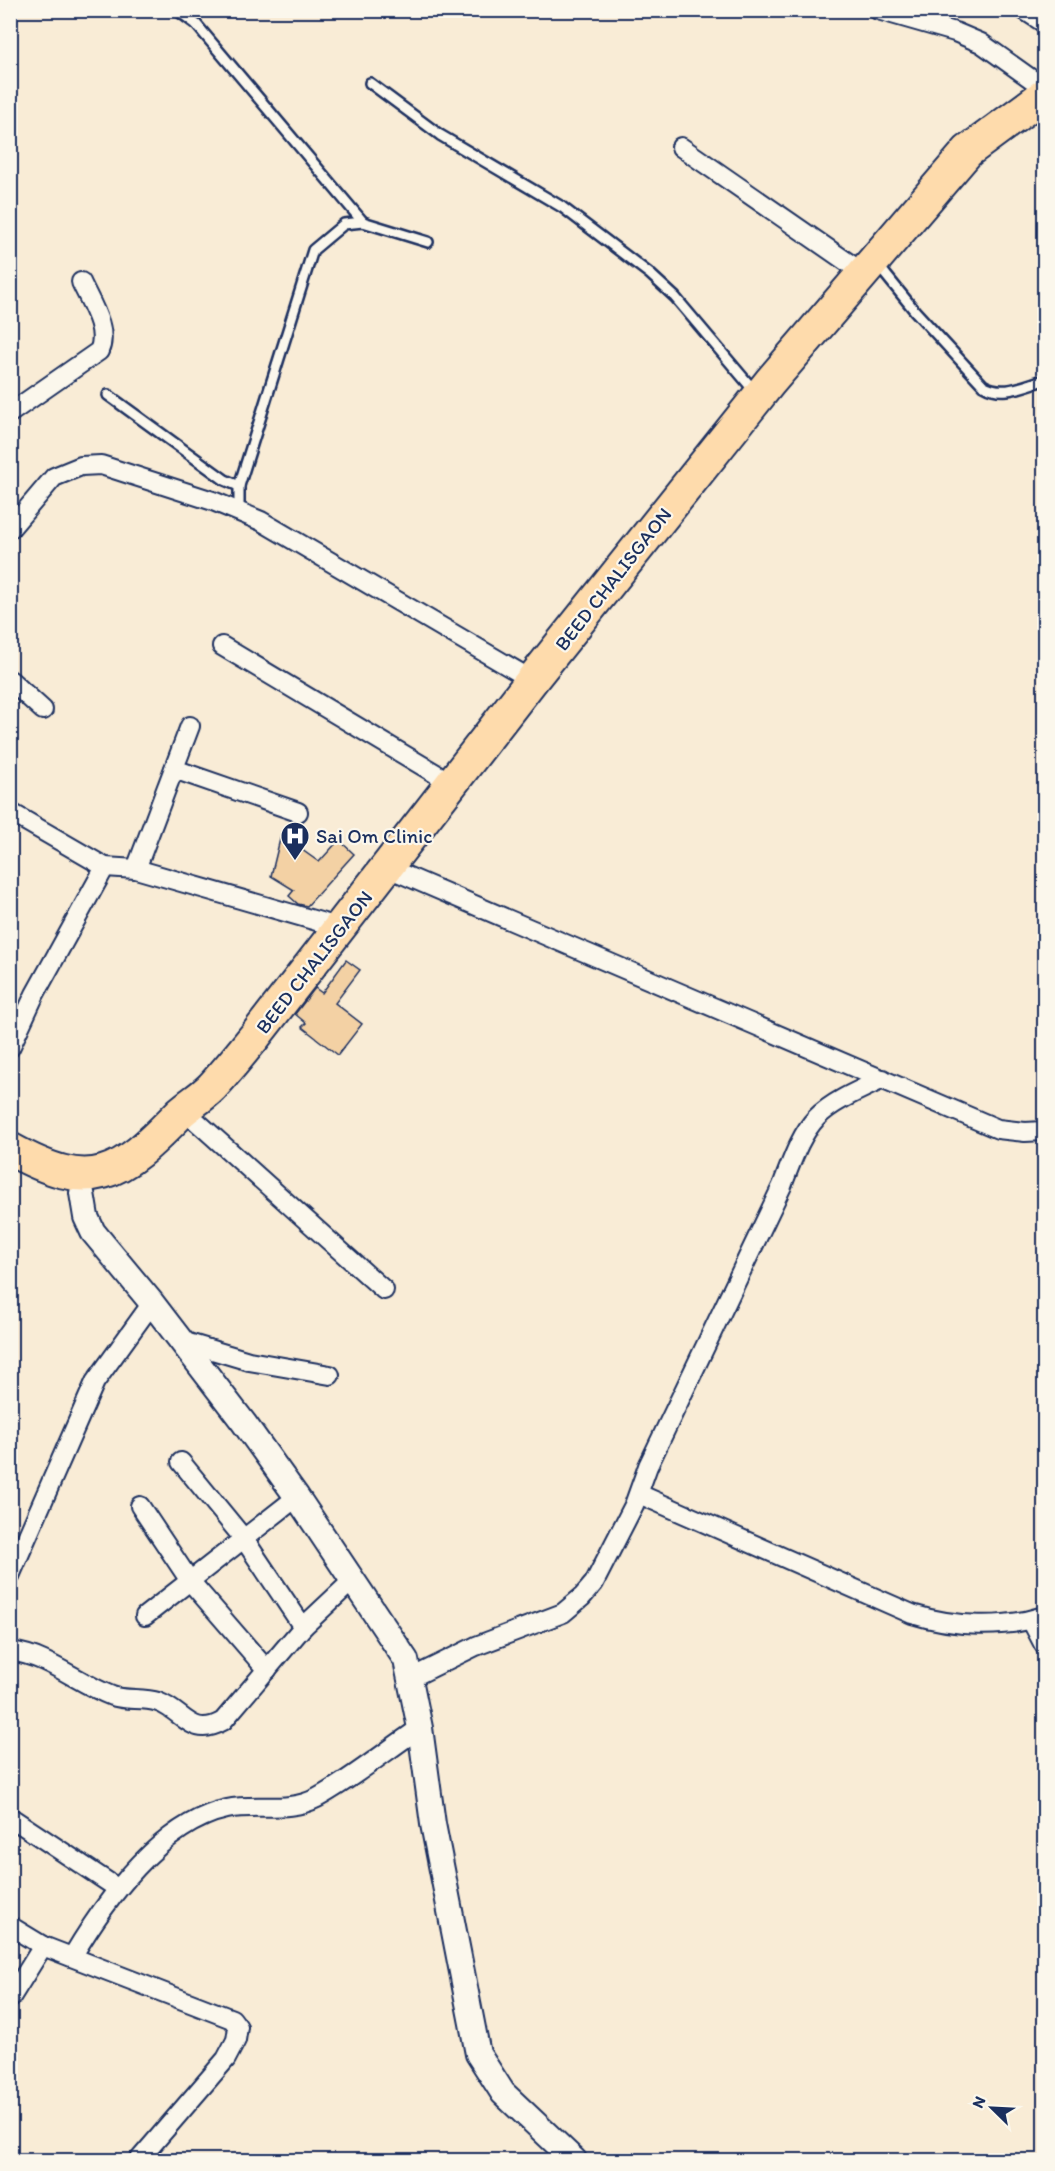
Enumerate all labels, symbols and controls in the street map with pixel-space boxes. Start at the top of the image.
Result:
street label: BEED CHALISGAON [550,503,676,655]
hospital icon: Sai Om Clinic [279,820,311,862]
place label: Sai Om Clinic [316,824,433,848]
street label: BEED CHALISGAON [251,886,377,1038]
north arrow [962,2078,1022,2138]
text: N [968,2093,990,2111]

